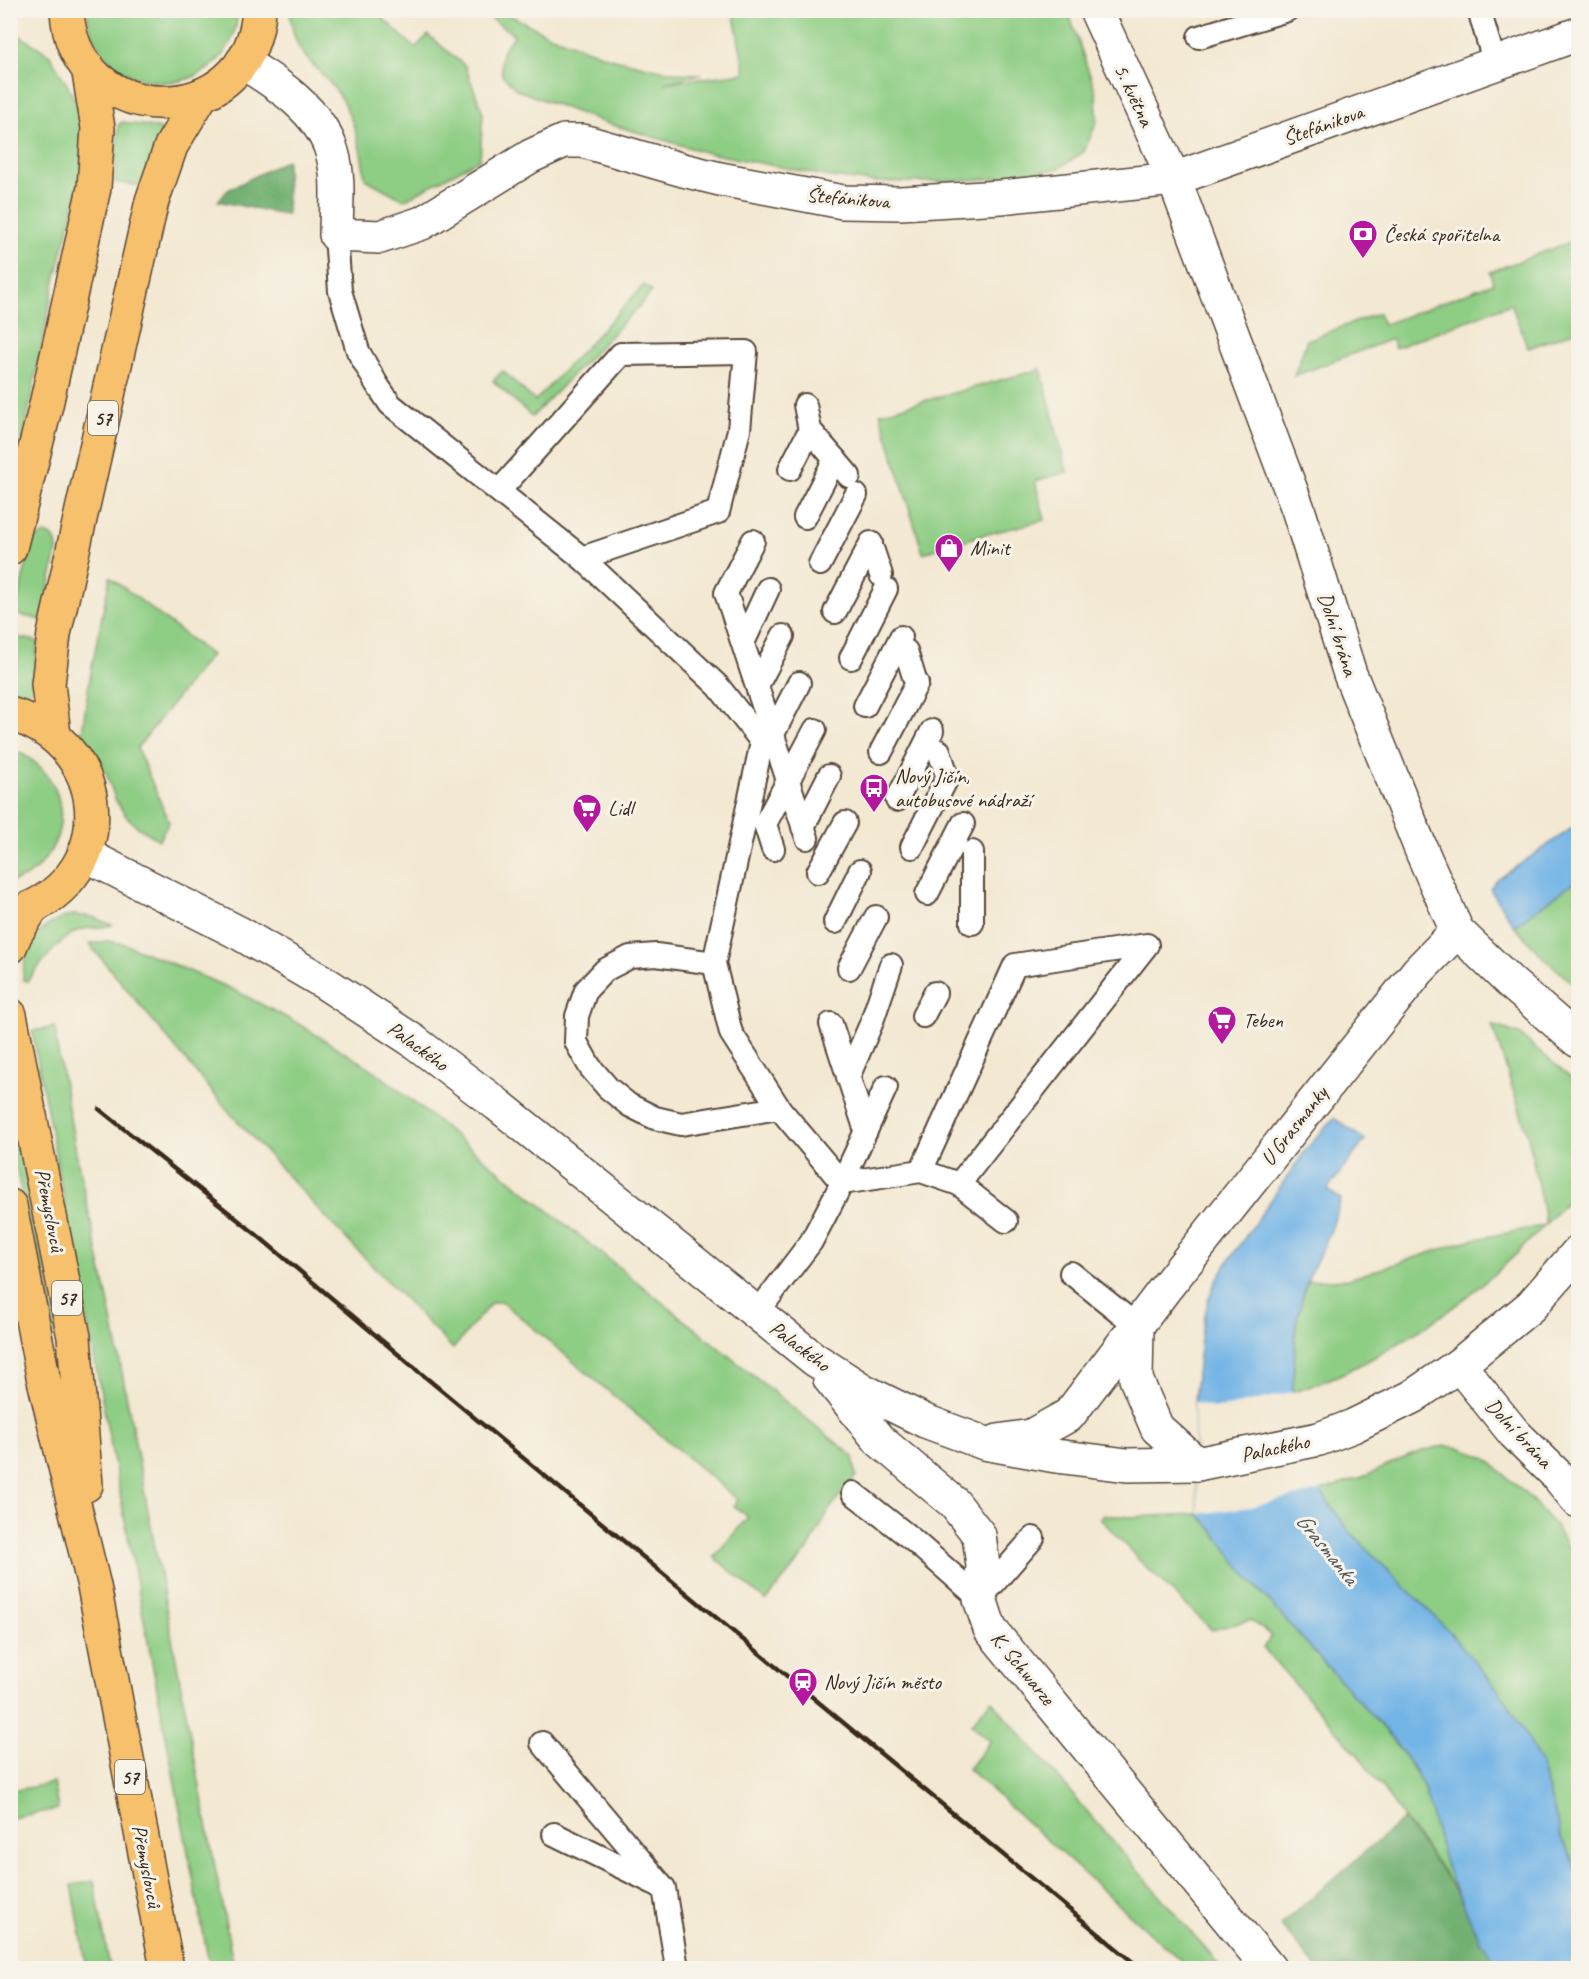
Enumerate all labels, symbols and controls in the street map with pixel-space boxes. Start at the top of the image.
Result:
street label: 5. května [1108,60,1160,132]
street label: Štefánikova [1279,98,1369,151]
street label: Štefánikova [805,181,893,215]
bank icon: Česká spořitelna [1347,218,1379,260]
place label: Česká spořitelna [1384,221,1502,247]
road number: 57 [88,401,118,435]
shop icon: Minit [933,532,965,574]
place label: Minit [970,535,1012,561]
street label: Dolní brána [1312,589,1364,681]
place label: Nový Jičín, autobusové nádraží [895,763,1035,813]
bus stop icon: Nový Jičín, autobusové nádraží [858,772,890,814]
supermarket icon: Lidl [571,792,603,834]
place label: Lidl [608,795,636,821]
supermarket icon: Teben [1206,1004,1238,1046]
place label: Teben [1243,1007,1284,1033]
street label: Palackého [382,1015,455,1078]
street label: U Grasmanky [1255,1080,1334,1171]
street label: Přemyslovců [29,1166,71,1255]
road number: 57 [52,1281,82,1315]
street label: Palackého [765,1315,837,1378]
street label: Dolní brána [1480,1393,1559,1475]
street label: Palackého [1239,1428,1313,1468]
water label: Grasmanka [1290,1508,1366,1593]
street label: K. Schwarze [985,1626,1061,1711]
station icon: Nový Jičín město [787,1666,819,1708]
place label: Nový Jičín město [824,1669,943,1695]
road number: 57 [115,1760,145,1794]
street label: Přemyslovců [126,1822,168,1911]

